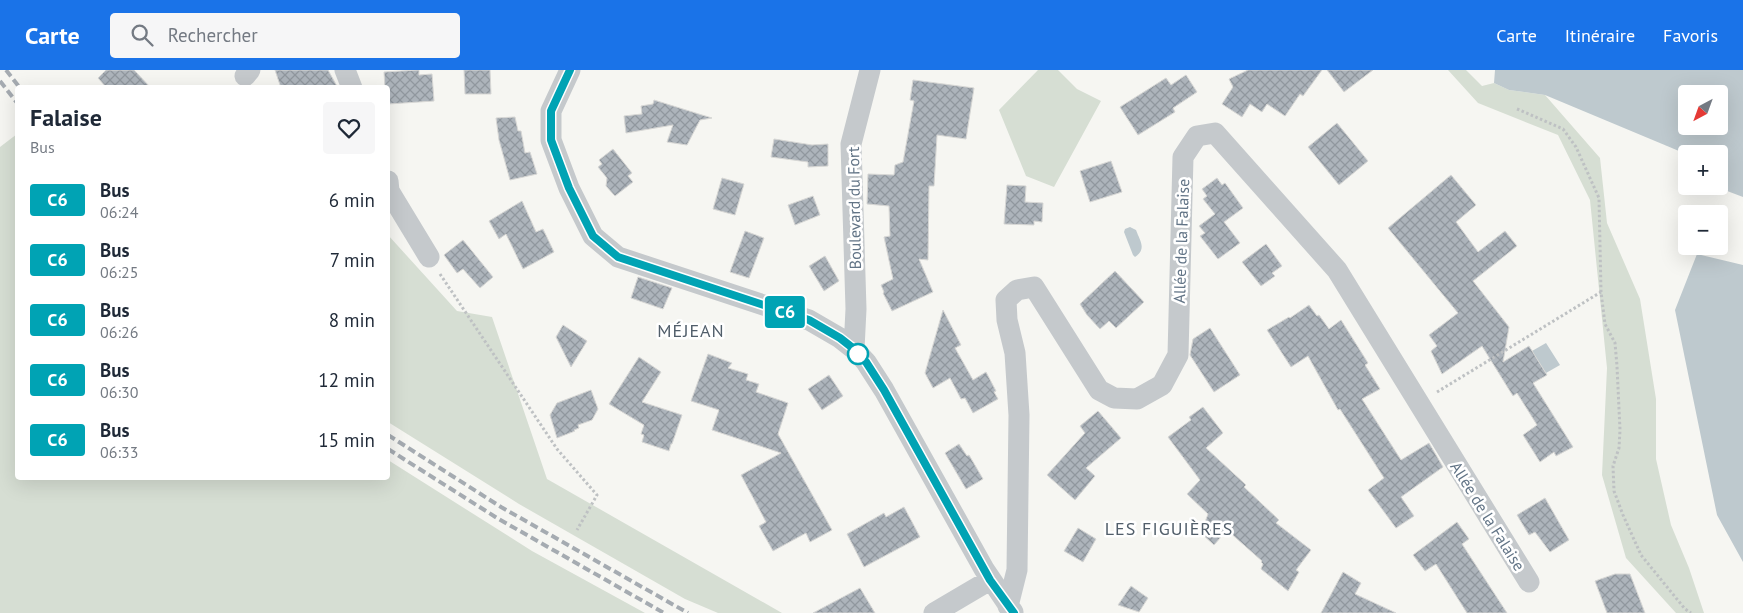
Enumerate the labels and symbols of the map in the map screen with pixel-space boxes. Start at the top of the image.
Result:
north arrow [1678,85,1728,135]
street label: Boulevard du Fort [843,146,865,270]
street label: Allée de la Falaise [1169,178,1193,304]
line badge: C6 [762,296,808,328]
district label: MÉJEAN [657,319,725,342]
unlabelled marker [847,343,869,365]
street label: Allée de la Falaise [1446,458,1530,574]
district label: LES FIGUIÈRES [1105,517,1233,540]

